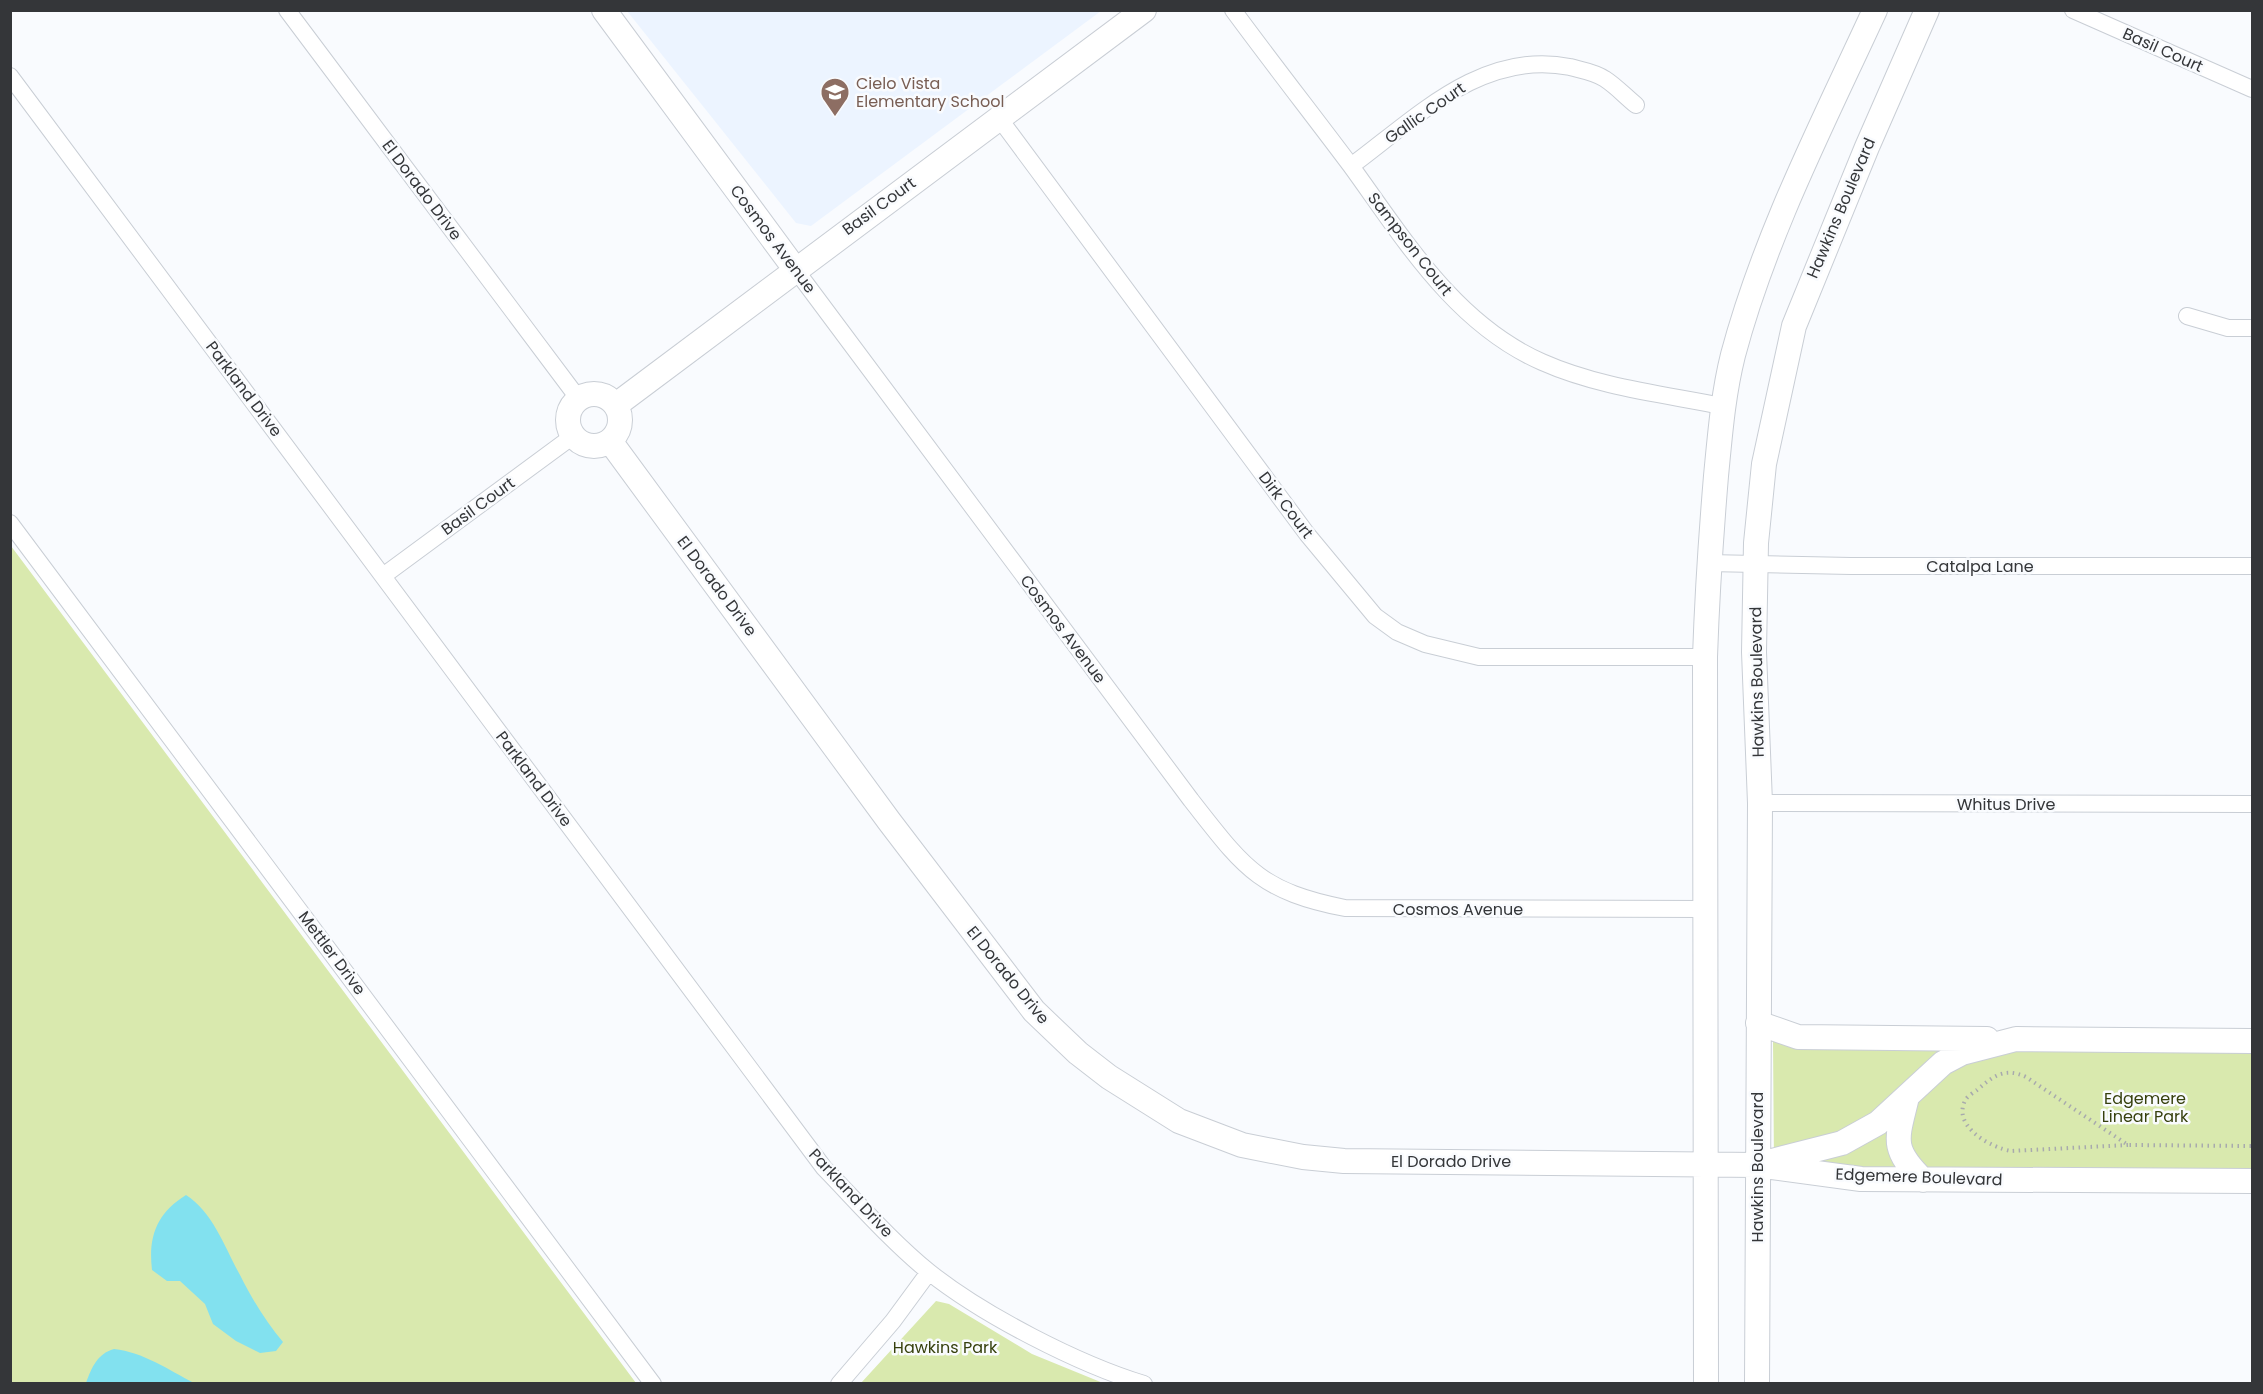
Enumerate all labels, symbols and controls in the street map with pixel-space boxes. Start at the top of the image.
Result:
street label: Basil Court [2119,22,2207,78]
place label: Cielo Vista Elementary School [856,72,1004,113]
school or university icon: Cielo Vista Elementary School [819,76,851,118]
street label: Gallic Court [1380,77,1470,149]
street label: Hawkins Boulevard [1801,134,1881,282]
street label: El Dorado Drive [377,135,467,245]
street label: Basil Court [838,171,921,241]
street label: Cosmos Avenue [725,180,821,298]
street label: Sampson Court [1362,188,1458,301]
street label: Parkland Drive [200,336,288,442]
street label: Dirk Court [1253,467,1319,543]
street label: Basil Court [437,471,520,541]
street label: El Dorado Drive [672,531,762,641]
street label: Catalpa Lane [1926,555,2034,578]
street label: Cosmos Avenue [1015,570,1111,688]
street label: Hawkins Boulevard [1744,606,1770,758]
street label: Parkland Drive [490,726,578,832]
street label: Whitus Drive [1957,793,2055,816]
street label: Cosmos Avenue [1393,898,1523,921]
street label: Mettler Drive [293,906,371,1000]
street label: El Dorado Drive [961,921,1055,1029]
park label: Edgemere Linear Park [2102,1087,2189,1128]
street label: Hawkins Boulevard [1746,1092,1769,1242]
street label: Parkland Drive [804,1143,899,1243]
street label: El Dorado Drive [1391,1150,1511,1173]
street label: Edgemere Boulevard [1835,1163,2003,1191]
park label: Hawkins Park [893,1336,998,1359]

